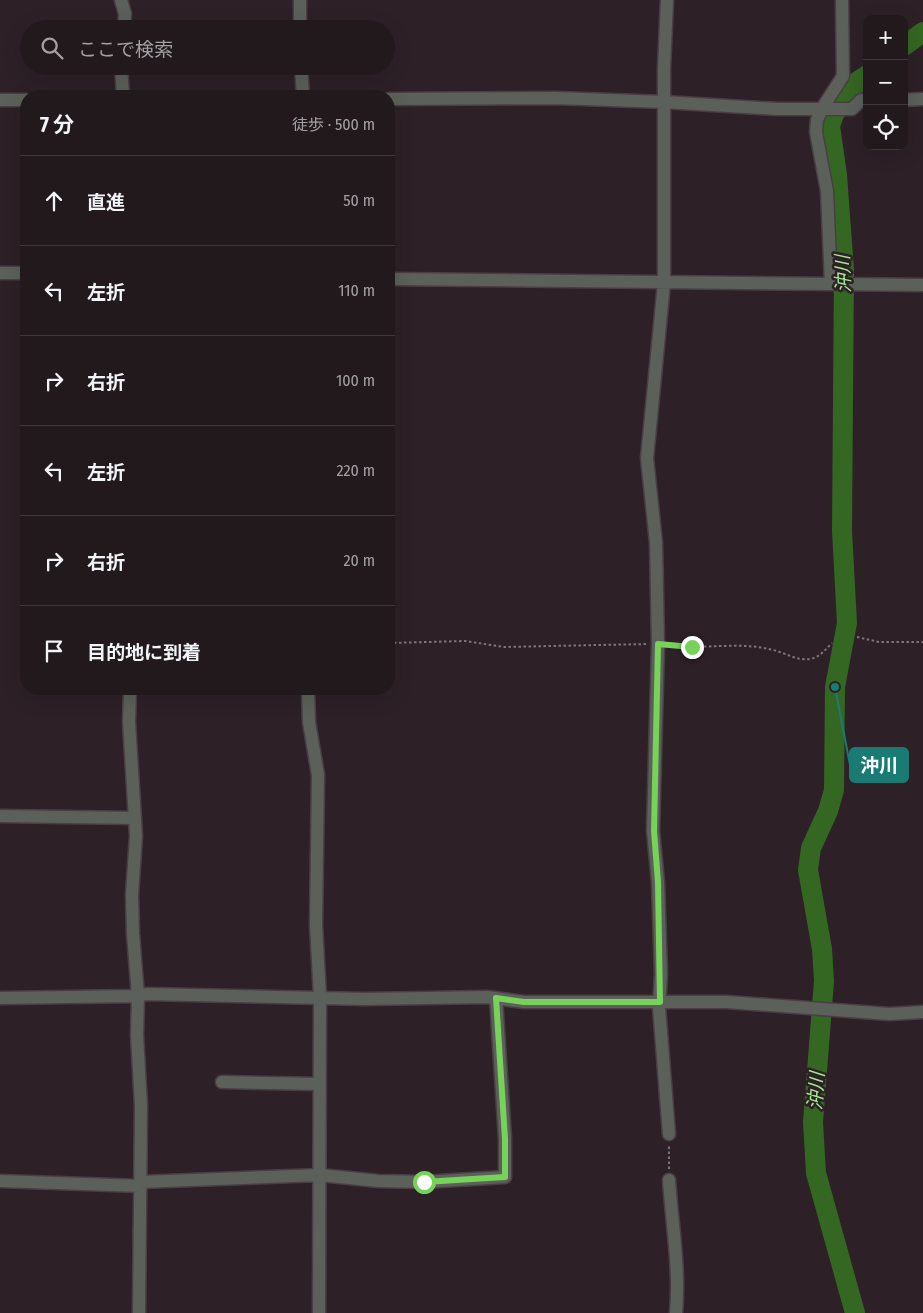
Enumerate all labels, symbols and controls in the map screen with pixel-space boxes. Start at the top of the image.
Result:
map controls [863,15,908,150]
button: + [863,15,908,60]
search box [20,20,395,75]
icon: search [38,34,66,62]
text: ここで検索 [78,38,173,61]
button: − [863,60,908,105]
button: locate [863,105,908,150]
text: 7 分 [40,112,74,138]
text: 徒歩 · 500 m [292,115,375,134]
icon: ahead [40,187,68,215]
text: 直進 [87,191,125,214]
text: 50 m [343,191,375,210]
water label: 沖川 [831,253,855,293]
icon: left [40,277,68,305]
text: 左折 [87,281,125,304]
text: 110 m [338,281,375,300]
icon: right [40,367,68,395]
text: 右折 [87,371,125,394]
text: 100 m [336,371,375,390]
icon: left [40,457,68,485]
text: 左折 [87,461,125,484]
text: 220 m [336,461,375,480]
icon: right [40,547,68,575]
text: 右折 [87,551,125,574]
text: 20 m [344,551,375,570]
route end [681,636,704,659]
icon: arrive [40,637,68,665]
text: 目的地に到着 [87,641,201,664]
callout: 沖川 [850,748,908,782]
text: 沖川 [860,754,898,777]
water label: 沖川 [803,1069,829,1111]
route start [413,1171,436,1194]

